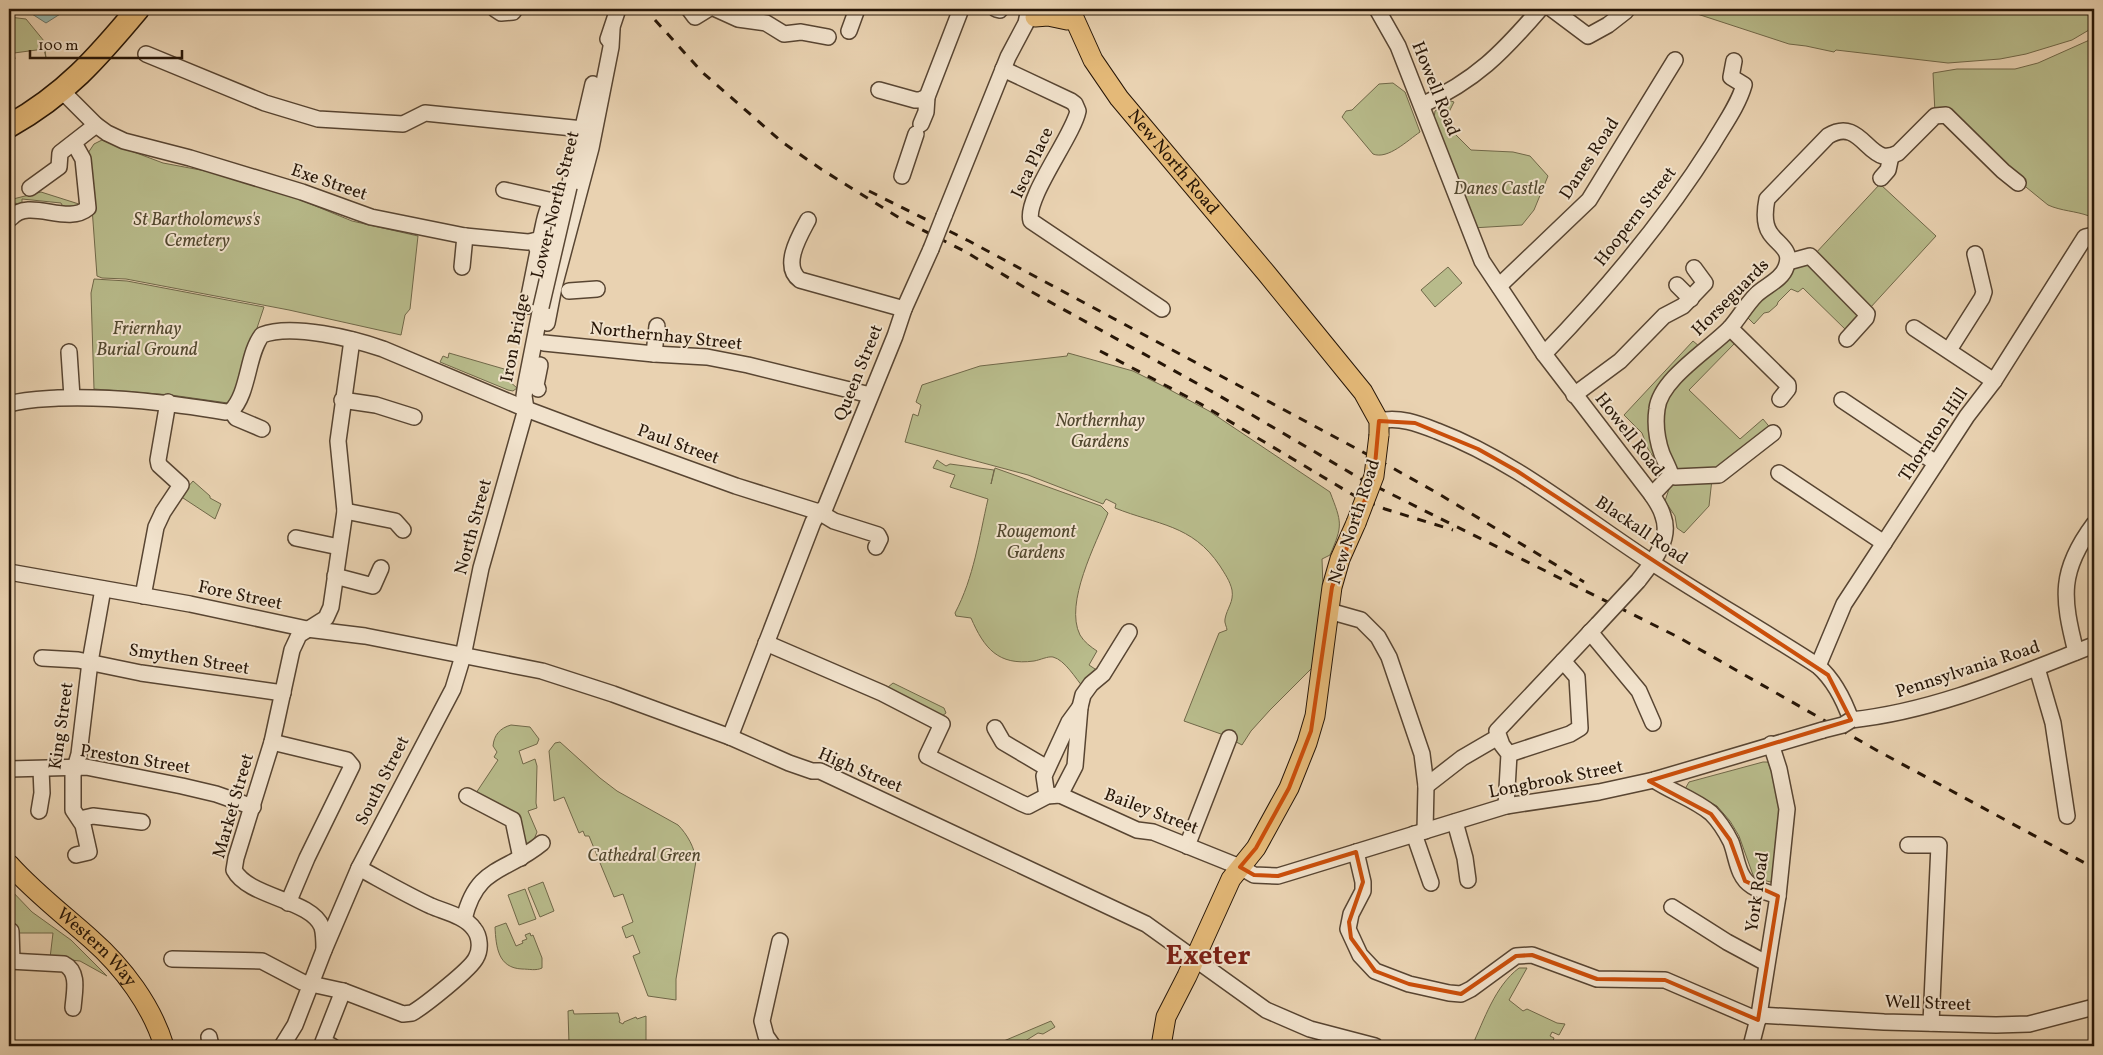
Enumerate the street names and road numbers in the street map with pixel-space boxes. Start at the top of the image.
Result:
street label: Howell Road [1405,38,1465,140]
street label: New North Road [1121,104,1225,220]
street label: Danes Road [1554,113,1626,205]
street label: Isca Place [1006,123,1060,203]
street label: Lower North Street [526,129,586,281]
street label: Exe Street [288,158,370,208]
street label: Hoopern Street [1589,162,1683,272]
street label: Horseguards [1687,254,1775,342]
street label: Iron Bridge [495,291,537,385]
street label: Northernhay Street [588,317,744,357]
street label: Queen Street [828,321,890,425]
street label: Thornton Hill [1893,383,1975,487]
street label: Howell Road [1588,388,1670,482]
street label: Paul Street [633,419,723,471]
street label: New North Road [1323,456,1387,588]
street label: North Street [449,476,499,578]
street label: Blackall Road [1590,491,1692,571]
street label: Fore Street [196,575,284,617]
street label: Pennsylvania Road [1893,635,2043,705]
street label: Smythen Street [127,638,251,682]
street label: King Street [43,681,81,771]
street label: South Street [350,732,416,830]
street label: Preston Street [78,739,192,781]
street label: High Street [814,742,906,800]
street label: Market Street [207,750,261,862]
street label: Longbrook Street [1487,755,1625,805]
street label: Bailey Street [1100,783,1202,841]
street label: York Road [1740,850,1776,934]
street label: Western Way [51,902,143,992]
street label: Well Street [1884,990,1972,1018]

